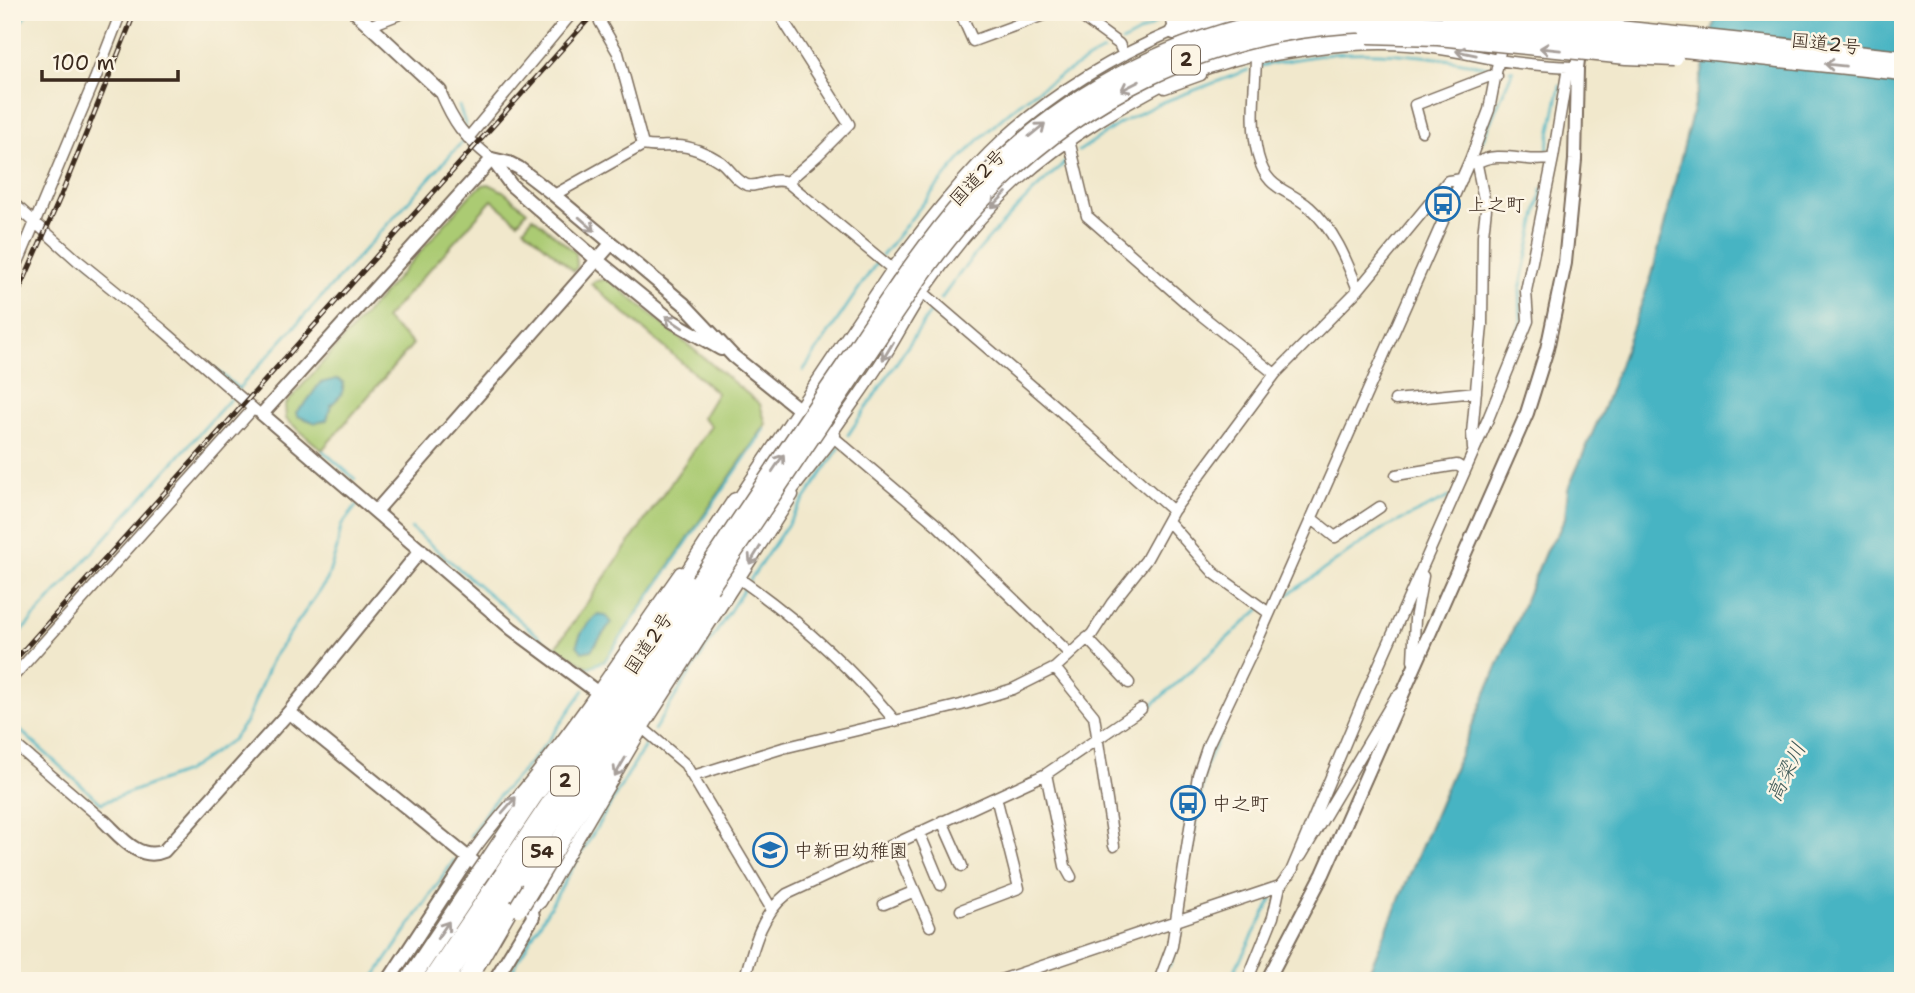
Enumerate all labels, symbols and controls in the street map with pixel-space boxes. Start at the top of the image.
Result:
street label: 国道2号 [1790,27,1862,60]
scale bar [42,38,178,82]
one-way arrow [1539,42,1562,55]
one-way arrow [1455,45,1478,59]
road number: 2 [1172,46,1200,74]
text: 100 m [52,49,115,77]
one-way arrow [1824,59,1847,72]
one-way arrow [1120,79,1141,93]
one-way arrow [1027,123,1045,138]
street label: 国道2号 [944,143,1011,211]
bus stop icon: 上之町 [1424,185,1462,223]
one-way arrow [991,192,1008,209]
place label: 上之町 [1468,192,1525,217]
one-way arrow [578,216,596,232]
one-way arrow [665,314,685,328]
one-way arrow [881,341,895,361]
one-way arrow [771,454,785,473]
one-way arrow [748,544,762,564]
street label: 国道2号 [618,607,678,679]
water label: 高梁川 [1760,738,1812,806]
one-way arrow [613,757,627,777]
road number: 2 [551,766,579,796]
bus stop icon: 中之町 [1169,784,1207,822]
place label: 中之町 [1212,791,1269,816]
one-way arrow [502,797,517,815]
school or university icon: 中新田幼稚園 [751,831,789,869]
road number: 54 [523,838,561,866]
place label: 中新田幼稚園 [794,838,908,863]
one-way arrow [436,921,450,940]

